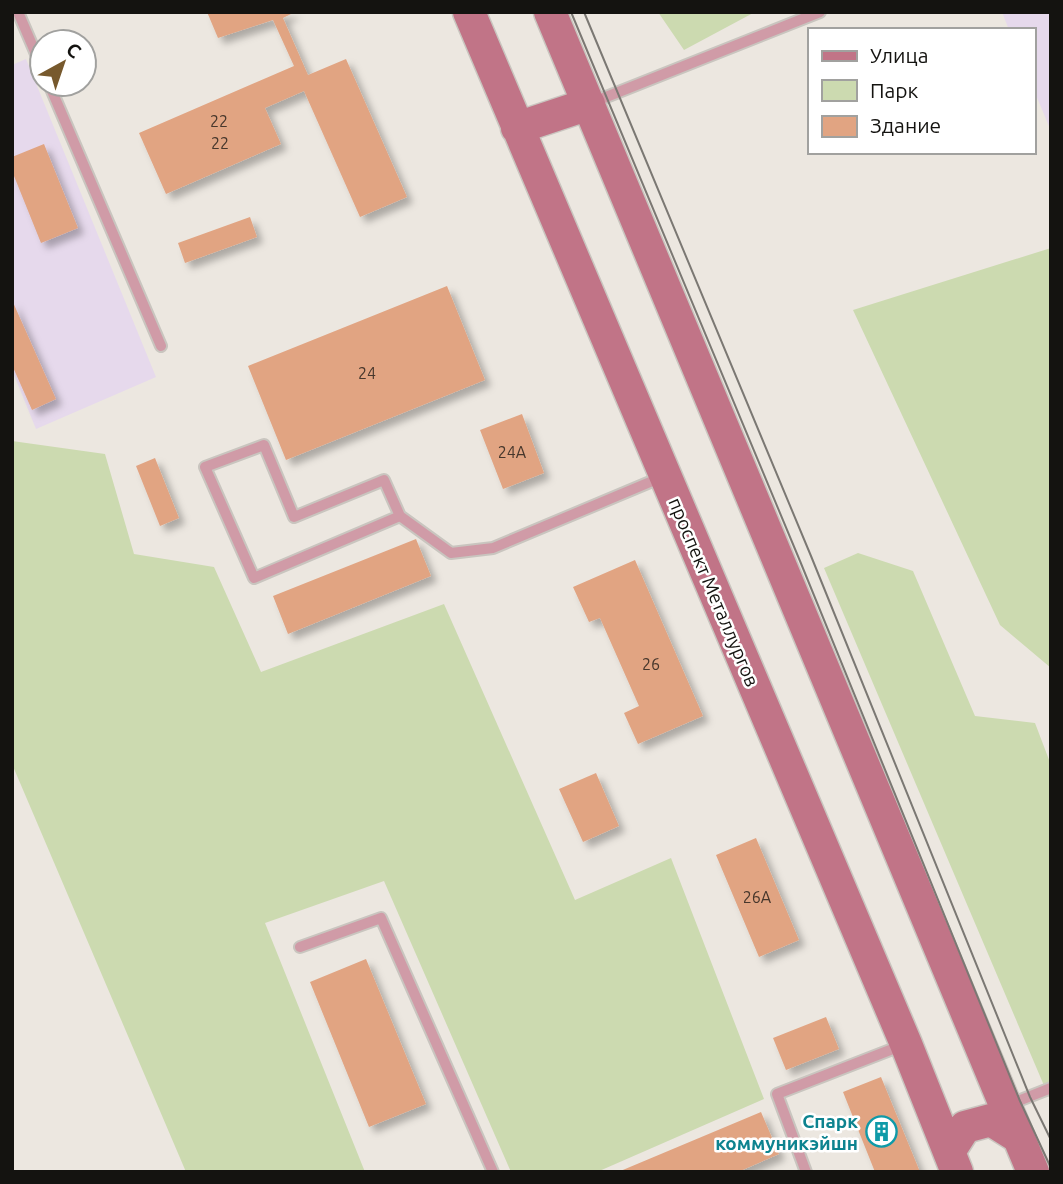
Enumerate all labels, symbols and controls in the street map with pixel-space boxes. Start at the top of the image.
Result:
north arrow [28,28,98,98]
legend [808,28,1035,154]
text: С [62,38,86,62]
text: Улица [870,43,928,67]
text: Парк [870,78,919,102]
house number: 22 [210,112,228,130]
text: Здание [870,113,941,137]
house number: 22 [211,134,229,152]
house number: 24 [358,364,376,382]
house number: 24А [498,443,527,461]
street label: проспект Металлургов [664,494,764,690]
house number: 26 [642,655,660,673]
house number: 26А [743,888,772,906]
place label: Спарк коммуникэйшн [715,1110,858,1154]
building icon: Спарк коммуникэйшн [864,1115,898,1149]

